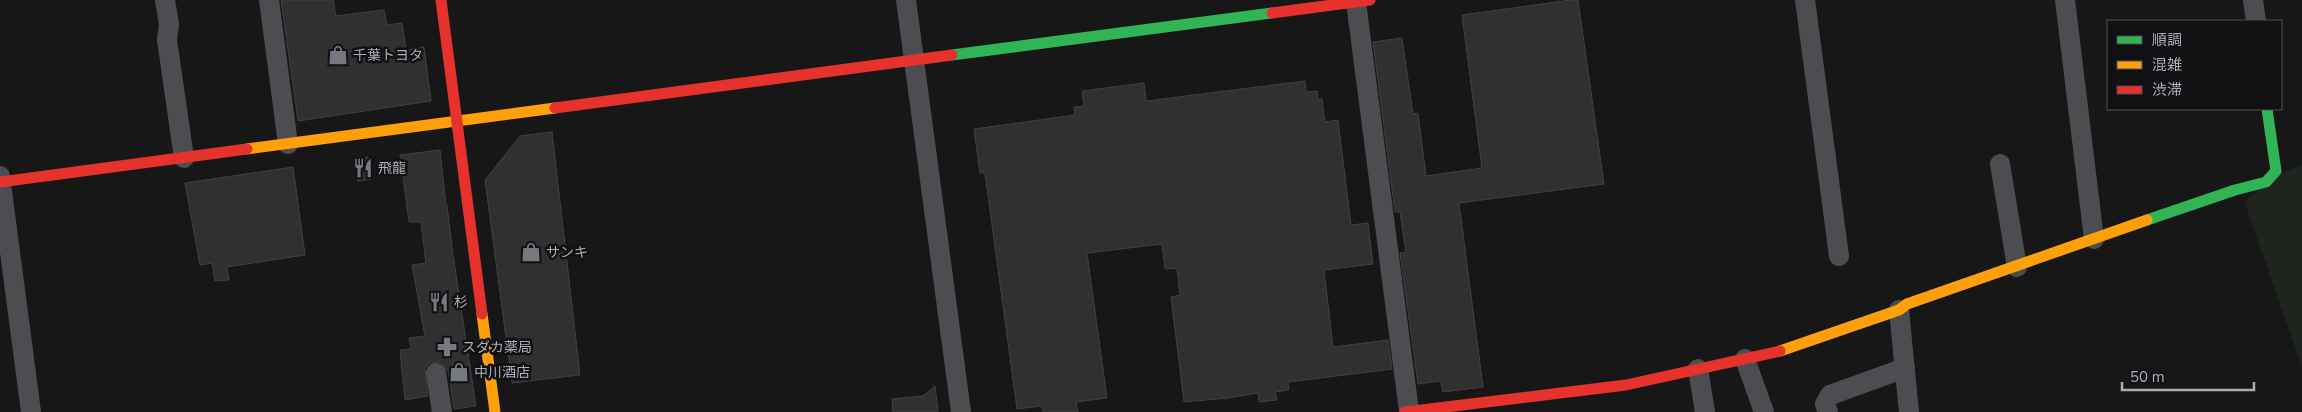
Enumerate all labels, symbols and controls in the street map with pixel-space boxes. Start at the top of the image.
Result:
legend [2107,20,2282,110]
text: 順調 [2152,30,2182,50]
shop icon: 千葉トヨタ [327,44,349,66]
place label: 千葉トヨタ [353,46,423,65]
text: 混雑 [2152,55,2182,75]
text: 渋滞 [2152,80,2182,100]
restaurant icon: 飛龍 [352,157,374,179]
place label: 飛龍 [378,159,406,178]
shop icon: サンキ [520,241,542,263]
place label: サンキ [546,243,588,262]
restaurant icon: 杉 [428,291,450,313]
place label: 杉 [454,293,468,312]
pharmacy icon: スダカ薬局 [436,336,458,358]
place label: スダカ薬局 [462,338,532,357]
scale bar [2122,360,2254,392]
shop icon: 中川酒店 [448,361,470,383]
place label: 中川酒店 [474,363,530,382]
text: 50 m [2130,367,2165,387]

